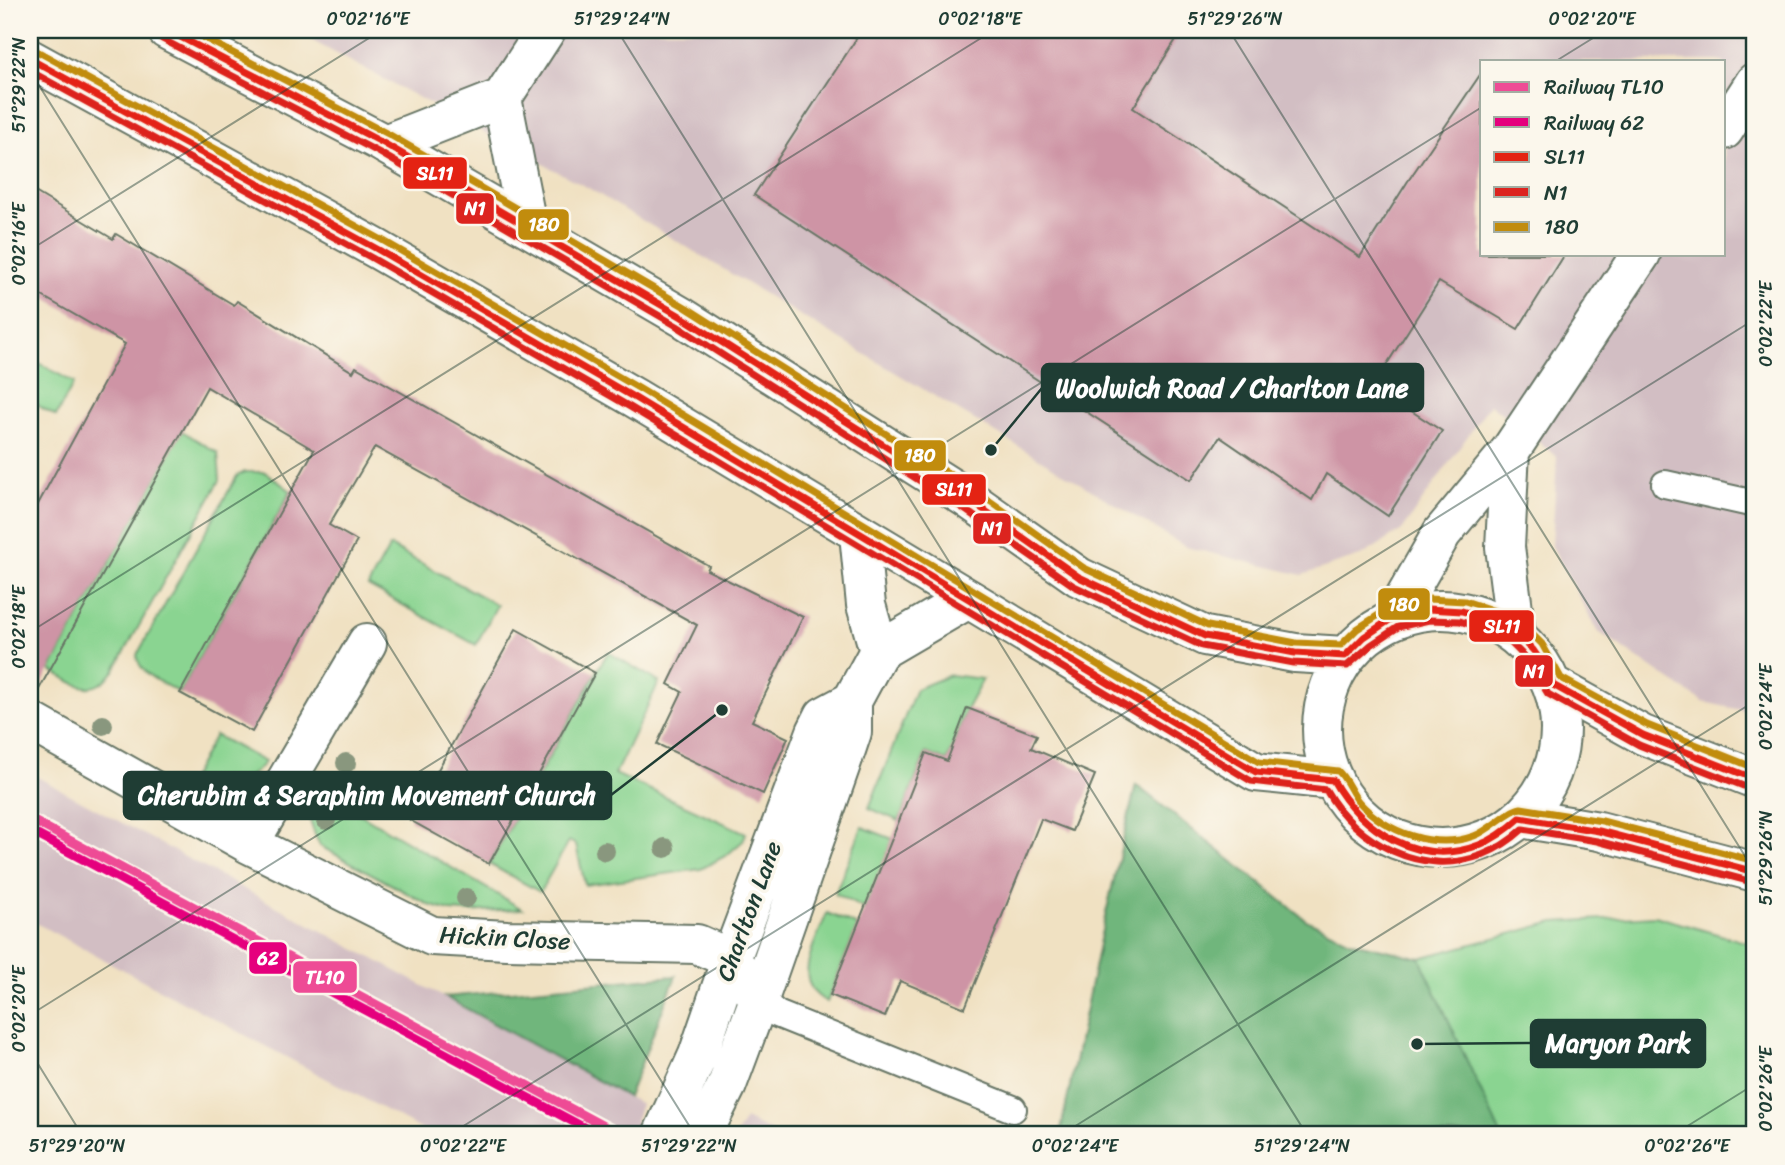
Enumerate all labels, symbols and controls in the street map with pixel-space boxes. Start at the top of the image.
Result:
text: 0°02'16"E [327,3,410,35]
text: 51°29'24"N [574,3,671,35]
text: 0°02'18"E [938,3,1023,35]
text: 51°29'26"N [1187,3,1283,35]
text: 0°02'20"E [1549,3,1636,35]
text: 51°29'22"N [3,37,35,133]
legend [1480,60,1726,256]
text: Railway TL10 [1544,68,1664,106]
text: Railway 62 [1544,104,1644,142]
text: SL11 [1544,138,1585,176]
line badge: SL11 [402,156,468,190]
text: SL11 [415,157,454,190]
text: N1 [1544,174,1568,212]
line badge: N1 [455,192,495,225]
text: N1 [463,192,486,225]
text: 0°02'16"E [3,202,35,285]
line badge: 180 [517,208,570,241]
text: 180 [528,208,560,241]
text: 180 [1544,208,1579,246]
text: 0°02'22"E [1750,280,1782,367]
callout: Woolwich Road / Charlton Lane [1042,364,1423,411]
text: Woolwich Road / Charlton Lane [1055,365,1409,411]
line badge: 180 [893,439,947,472]
text: 180 [904,439,936,472]
line badge: SL11 [921,473,987,506]
text: SL11 [934,473,973,506]
line badge: N1 [972,512,1012,545]
text: N1 [980,512,1003,545]
text: 0°02'18"E [3,584,35,669]
line badge: 180 [1377,587,1431,621]
text: 180 [1388,588,1420,621]
line badge: SL11 [1468,609,1535,643]
text: SL11 [1482,610,1521,643]
line badge: N1 [1514,654,1554,688]
text: N1 [1522,655,1545,688]
text: 0°02'24"E [1750,663,1782,750]
callout: Cherubim & Seraphim Movement Church [124,772,611,819]
text: Cherubim & Seraphim Movement Church [137,772,596,818]
text: 51°29'26"N [1750,810,1782,906]
street label: Charlton Lane [704,835,794,987]
street label: Hickin Close [438,914,572,962]
line badge: 62 [248,941,288,975]
text: 62 [256,942,279,975]
line badge: TL10 [292,960,358,994]
text: TL10 [305,961,345,994]
text: 0°02'20"E [3,965,35,1052]
callout: Maryon Park [1531,1020,1705,1067]
text: Maryon Park [1544,1020,1691,1066]
text: 0°02'26"E [1750,1045,1782,1132]
text: 51°29'20"N [29,1130,126,1162]
text: 0°02'22"E [420,1130,507,1162]
text: 51°29'22"N [641,1130,737,1162]
text: 0°02'24"E [1032,1130,1119,1162]
text: 51°29'24"N [1254,1130,1351,1162]
text: 0°02'26"E [1644,1130,1731,1162]

